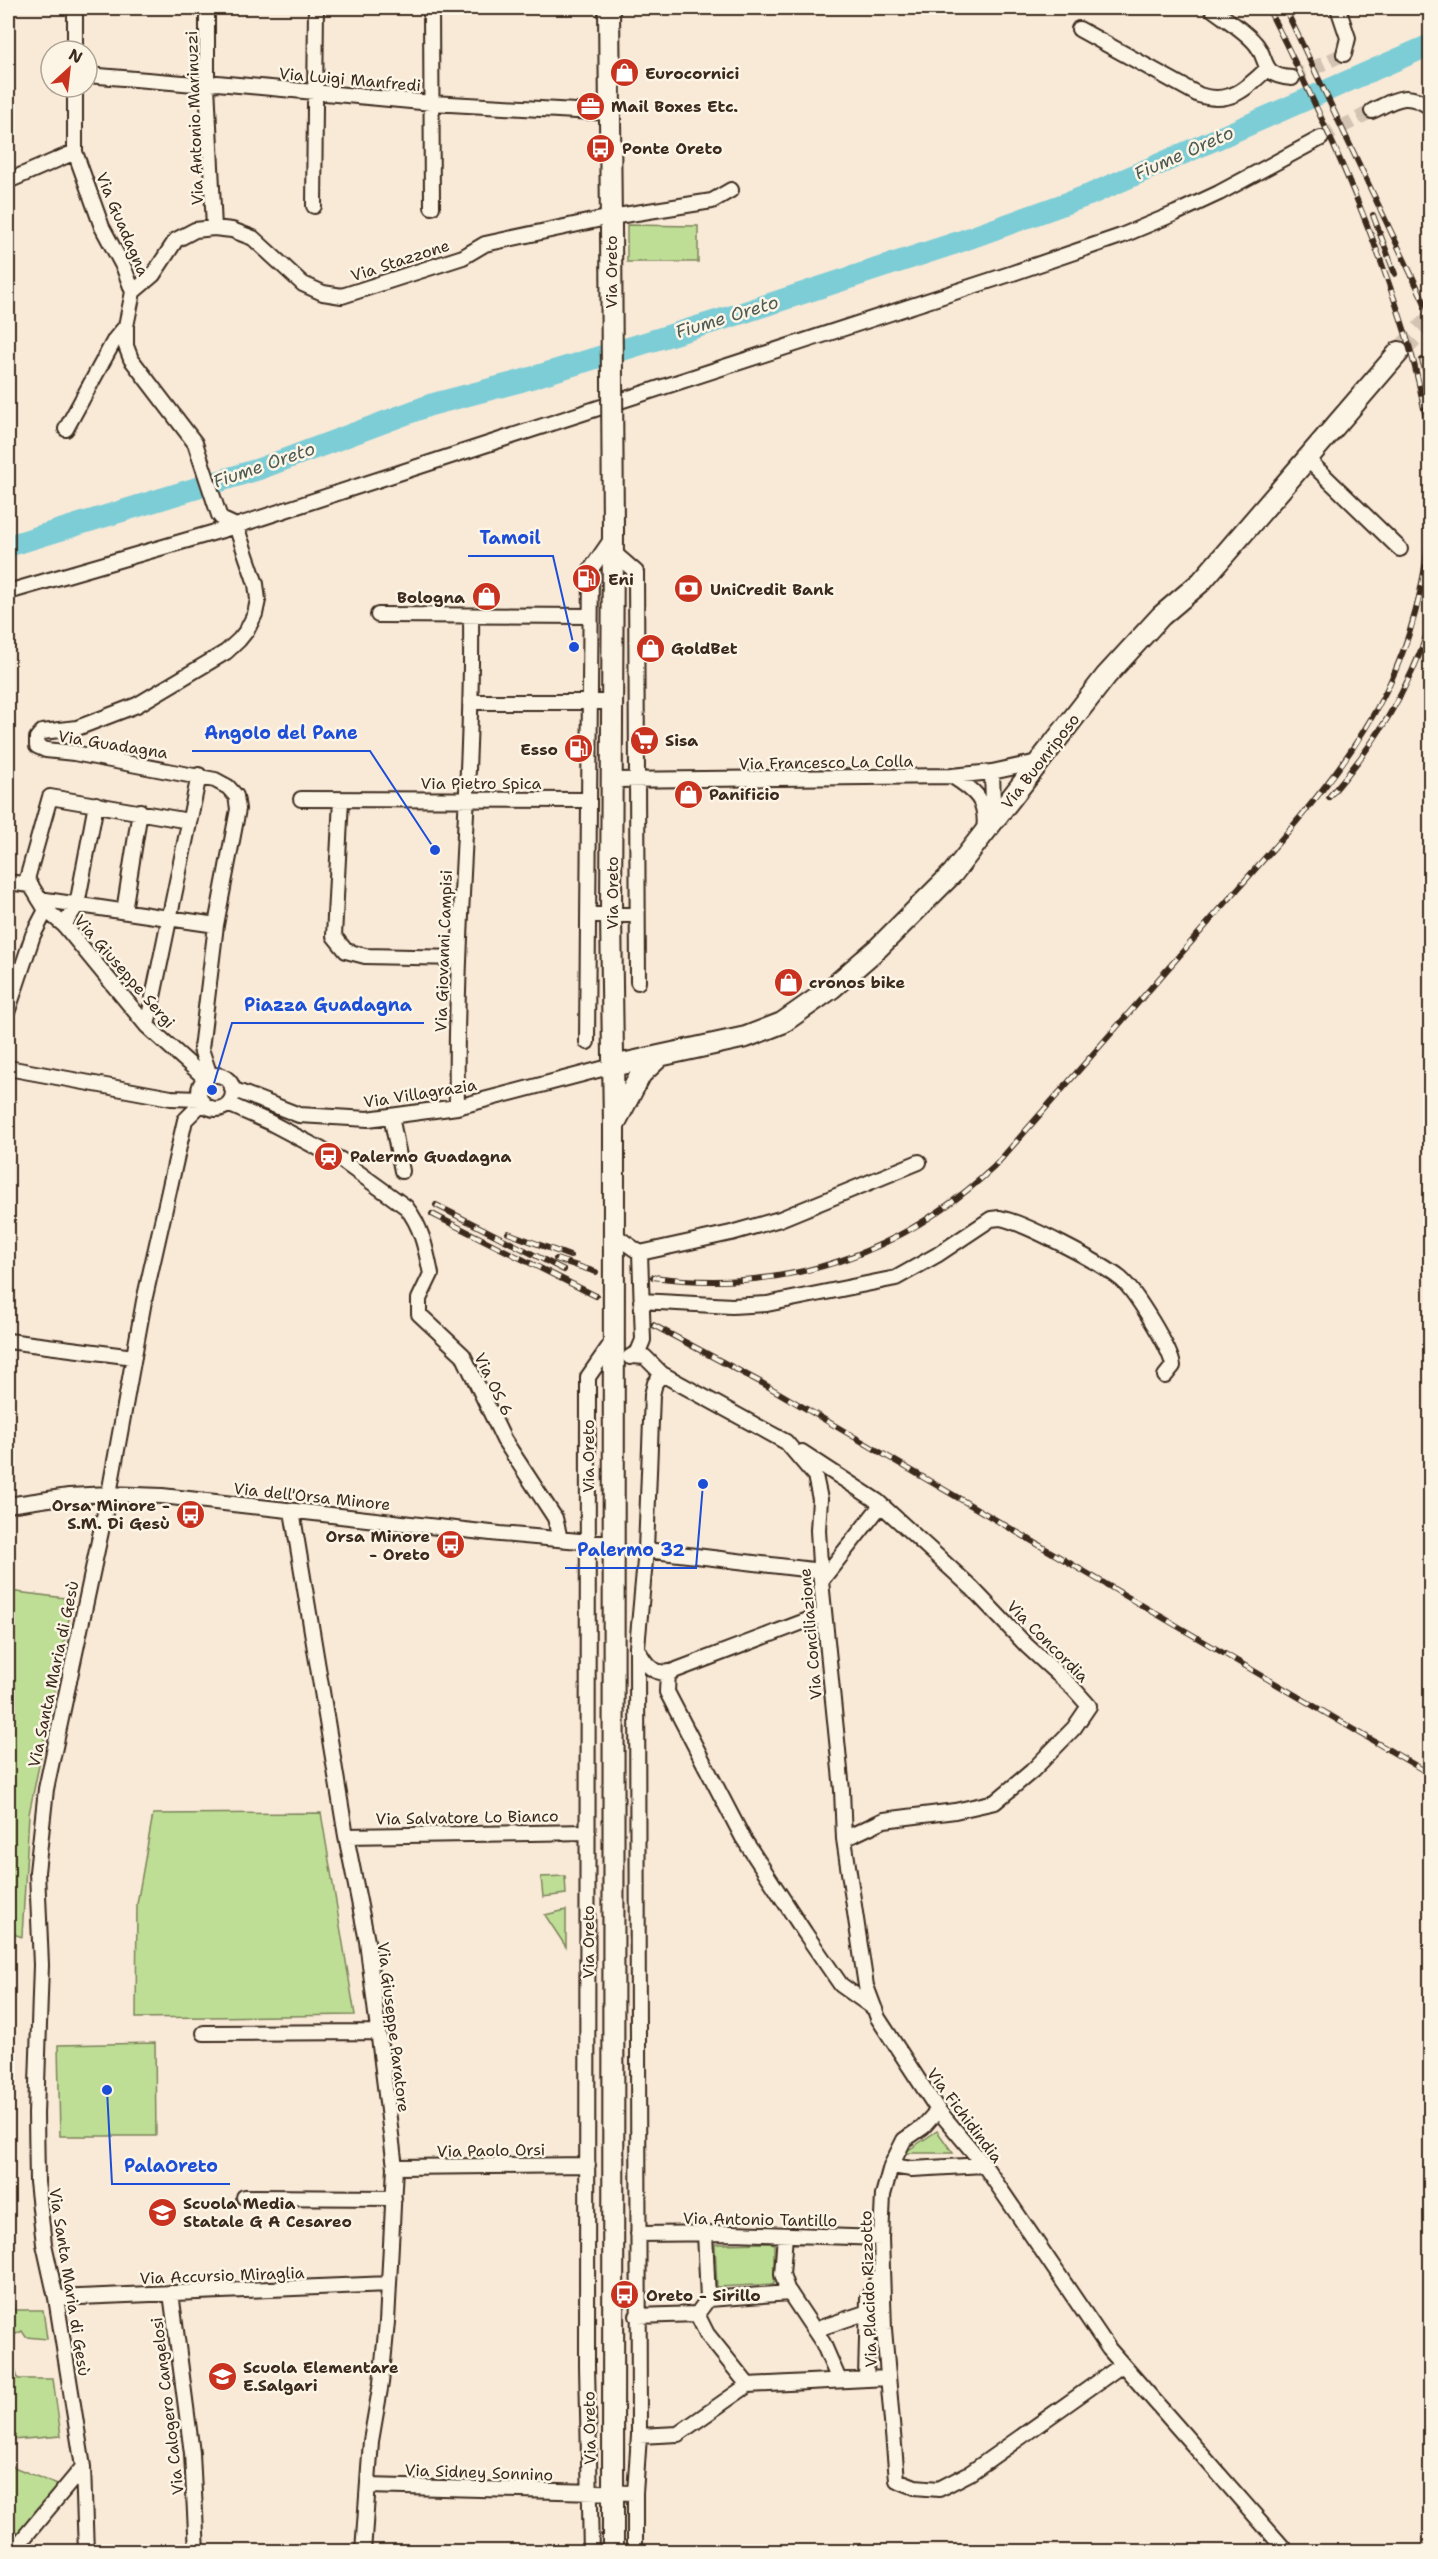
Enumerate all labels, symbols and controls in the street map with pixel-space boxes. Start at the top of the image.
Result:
street label: Via Antonio Marinuzzi [181,30,208,206]
north arrow [39,39,99,99]
text: N [65,44,86,68]
shop icon: Eurocornici [608,57,640,89]
street label: Via Luigi Manfredi [278,63,422,96]
place label: Eurocornici [645,63,739,84]
office icon: Mail Boxes Etc. [574,90,606,122]
place label: Mail Boxes Etc. [611,96,738,117]
water label: Fiume Oreto [1131,120,1238,186]
bus stop icon: Ponte Oreto [585,132,617,164]
place label: Ponte Oreto [622,138,722,159]
street label: Via Guadagna [91,169,154,279]
street label: Via Stazzone [348,235,452,286]
street label: Via Oreto [601,235,622,309]
water label: Fiume Oreto [673,290,781,344]
water label: Fiume Oreto [210,436,318,494]
callout: Tamoil [468,520,553,556]
text: Tamoil [479,526,541,550]
fuel station icon: Eni [571,563,603,595]
place label: Eni [608,569,634,590]
bank icon: UniCredit Bank [673,573,705,605]
place label: UniCredit Bank [710,579,834,600]
shop icon: Bologna [470,581,502,613]
place label: Bologna [397,587,465,608]
shop icon: GoldBet [634,632,666,664]
place label: GoldBet [671,638,738,659]
street label: Via Buonriposo [997,709,1084,813]
callout: Angolo del Pane [192,715,370,751]
text: Angolo del Pane [204,721,358,745]
supermarket icon: Sisa [628,724,660,756]
street label: Via Guadagna [57,725,169,764]
place label: Sisa [665,730,698,751]
fuel station icon: Esso [563,733,595,765]
place label: Esso [520,739,558,760]
street label: Via Francesco La Colla [739,750,914,775]
street label: Via Pietro Spica [421,773,541,794]
shop icon: Panificio [672,778,704,810]
place label: Panificio [709,784,780,805]
street label: Via Oreto [602,856,623,930]
street label: Via Giovanni Campisi [430,869,457,1033]
street label: Via Giuseppe Sergi [70,910,180,1032]
shop icon: cronos bike [772,966,804,998]
place label: cronos bike [809,972,905,993]
callout: Piazza Guadagna [232,987,424,1023]
text: Piazza Guadagna [244,993,413,1017]
street label: Via Villagrazia [362,1074,478,1113]
station icon: Palermo Guadagna [313,1140,345,1172]
place label: Palermo Guadagna [350,1146,511,1167]
street label: Via OS 6 [469,1349,518,1419]
street label: Via Oreto [578,1419,599,1493]
street label: Via dell'Orsa Minore [232,1478,391,1515]
place label: Orsa Minore - S.M. Di Gesù [52,1495,170,1534]
bus stop icon: Orsa Minore - S.M. Di Gesù [175,1498,207,1530]
place label: Orsa Minore - Oreto [326,1526,430,1565]
bus stop icon: Orsa Minore - Oreto [435,1529,467,1561]
callout: Palermo 32 [565,1532,696,1568]
text: Palermo 32 [577,1538,685,1562]
street label: Via Conciliazione [794,1567,827,1701]
street label: Via Santa Maria di Gesù [23,1579,84,1769]
street label: Via Concordia [1002,1596,1093,1687]
street label: Via Salvatore Lo Bianco [375,1805,559,1830]
street label: Via Oreto [578,1905,599,1979]
street label: Via Giuseppe Paratore [373,1941,414,2113]
street label: Via Fichidindia [922,2064,1007,2167]
street label: Via Paolo Orsi [437,2139,545,2162]
callout: PalaOreto [112,2148,230,2184]
text: PalaOreto [124,2154,218,2178]
street label: Via Santa Maria di Gesù [44,2186,95,2378]
place label: Scuola Media Statale G A Cesareo [183,2193,352,2232]
school or university icon: Scuola Media Statale G A Cesareo [146,2196,178,2228]
street label: Via Antonio Tantillo [683,2208,837,2231]
street label: Via Placido Rizzotto [855,2210,882,2368]
street label: Via Accursio Miraglia [139,2262,305,2289]
bus stop icon: Oreto - Sirillo [609,2279,641,2311]
place label: Oreto - Sirillo [646,2285,761,2306]
street label: Via Calogero Cangelosi [146,2316,189,2496]
place label: Scuola Elementare E.Salgari [243,2357,399,2396]
school or university icon: Scuola Elementare E.Salgari [206,2360,238,2392]
street label: Via Oreto [578,2391,601,2465]
street label: Via Sidney Sonnino [404,2459,554,2486]

